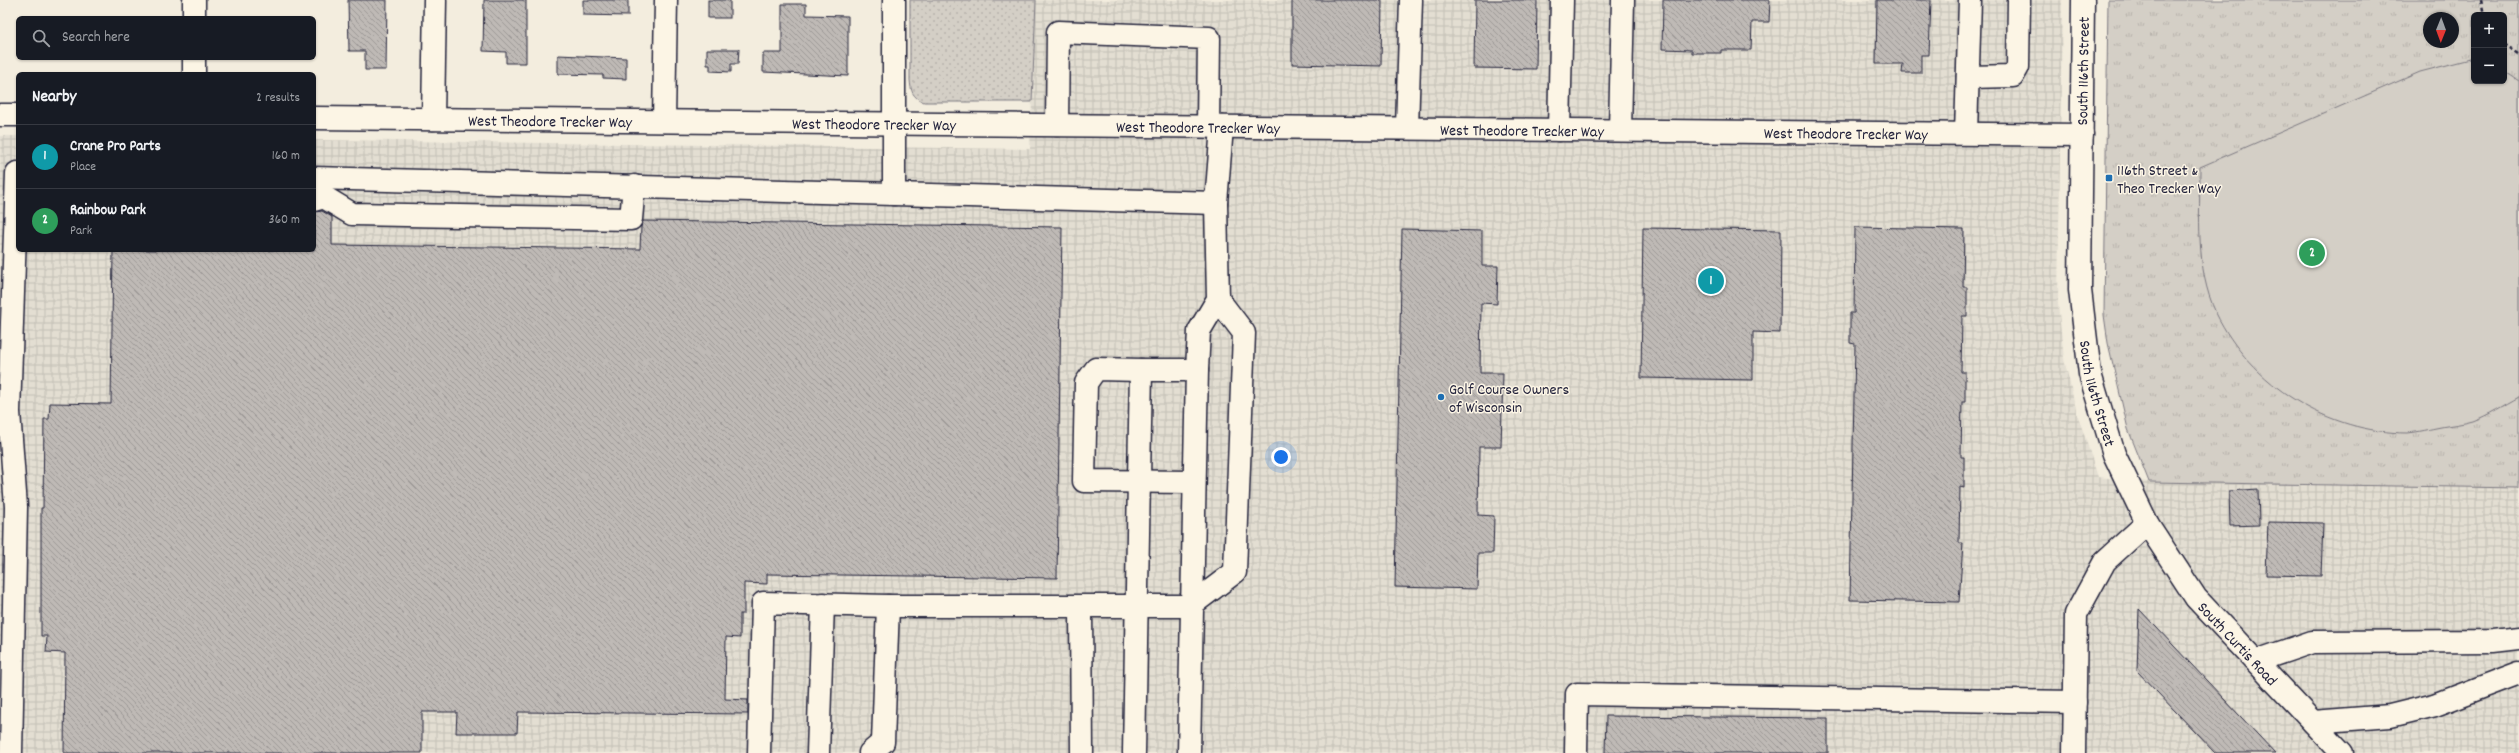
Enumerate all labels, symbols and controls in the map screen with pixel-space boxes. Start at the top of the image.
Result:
north arrow [2423,12,2459,48]
map controls [2471,12,2507,84]
button: + [2471,12,2507,48]
search box [16,16,316,60]
street label: South 116th Street [2072,16,2097,126]
icon: search [30,27,52,49]
text: Search here [62,27,130,49]
button: − [2471,48,2507,84]
text: Nearby [32,86,76,110]
text: 2 results [256,89,300,108]
street label: West Theodore Trecker Way [468,110,633,135]
street label: West Theodore Trecker Way [792,114,957,138]
street label: West Theodore Trecker Way [1116,117,1281,141]
street label: West Theodore Trecker Way [1440,120,1605,144]
street label: West Theodore Trecker Way [1764,123,1929,148]
text: Crane Pro Parts [70,136,161,158]
text: 1 [44,147,46,166]
text: 160 m [272,147,300,166]
text: Place [70,158,96,177]
place label: 116th Street & Theo Trecker Way [2117,160,2221,201]
marker: 116th Street & Theo Trecker Way [2104,173,2114,183]
text: Rainbow Park [70,200,146,222]
text: 2 [42,211,48,230]
text: 360 m [269,211,300,230]
text: Park [70,222,92,241]
pin: 2 [2299,238,2325,268]
pin: 1 [1698,266,1724,296]
street label: South 116th Street [2072,339,2120,450]
place label: Golf Course Owners of Wisconsin [1449,379,1569,420]
marker: Golf Course Owners of Wisconsin [1436,392,1446,402]
your location [1271,447,1291,467]
street label: South Curtis Road [2191,598,2282,692]

